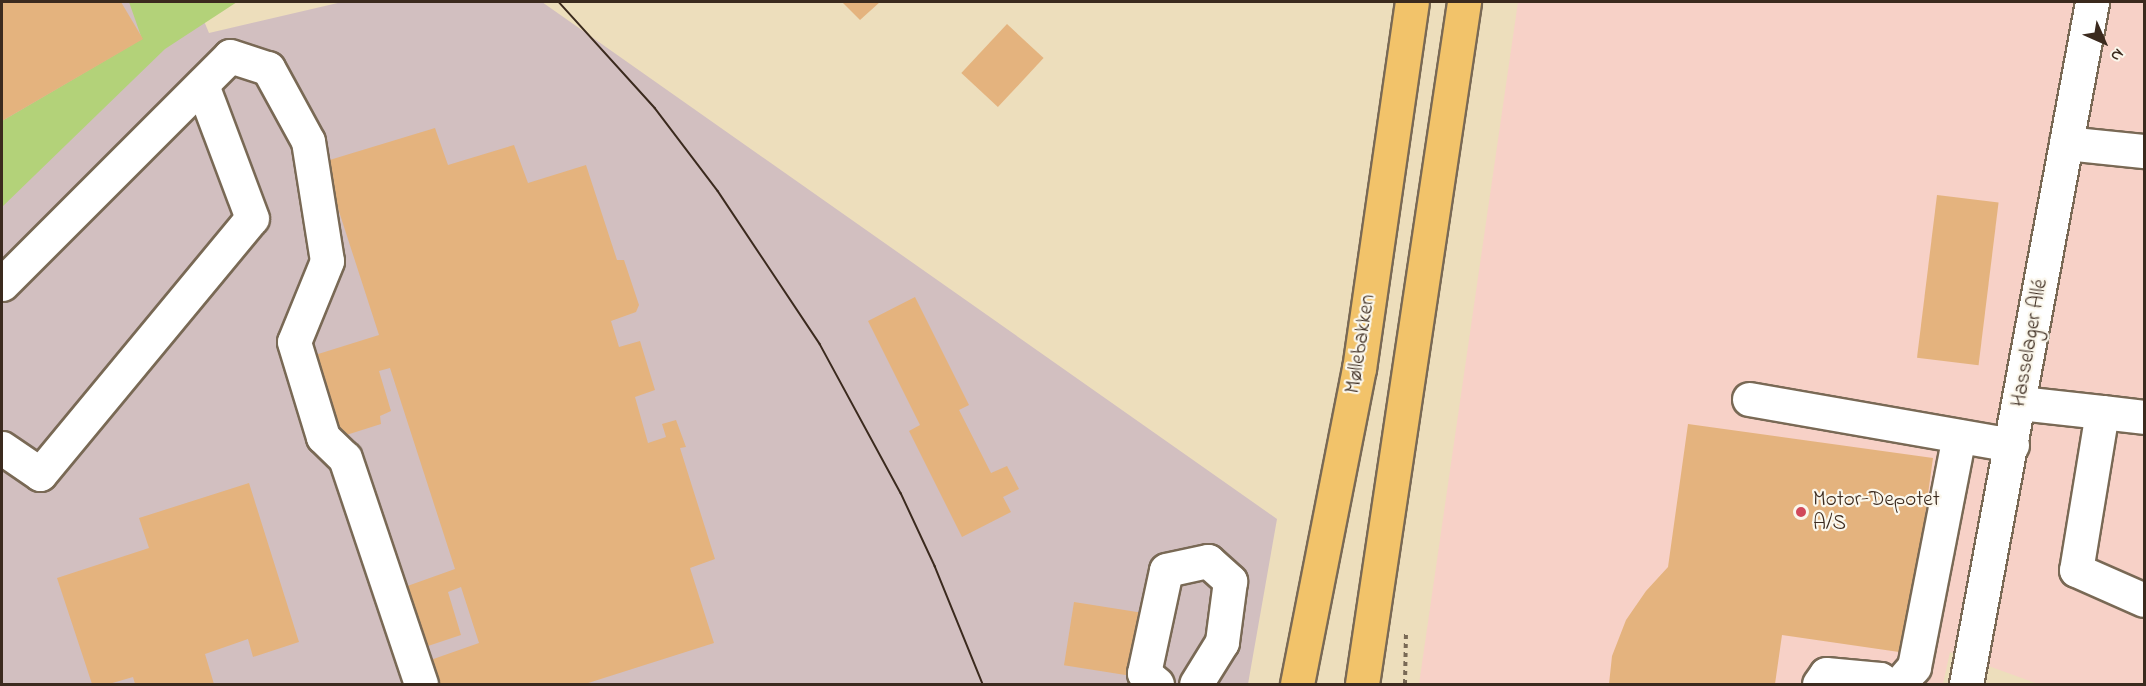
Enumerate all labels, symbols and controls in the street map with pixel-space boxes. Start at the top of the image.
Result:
north arrow [2074,12,2134,72]
text: N [2104,42,2129,67]
street label: Hasselager Allé [2006,277,2054,409]
street label: Møllebakken [1341,293,1381,395]
place label: Motor-Depotet A/S [1813,487,1940,537]
marker: Motor-Depotet A/S [1794,505,1808,519]

